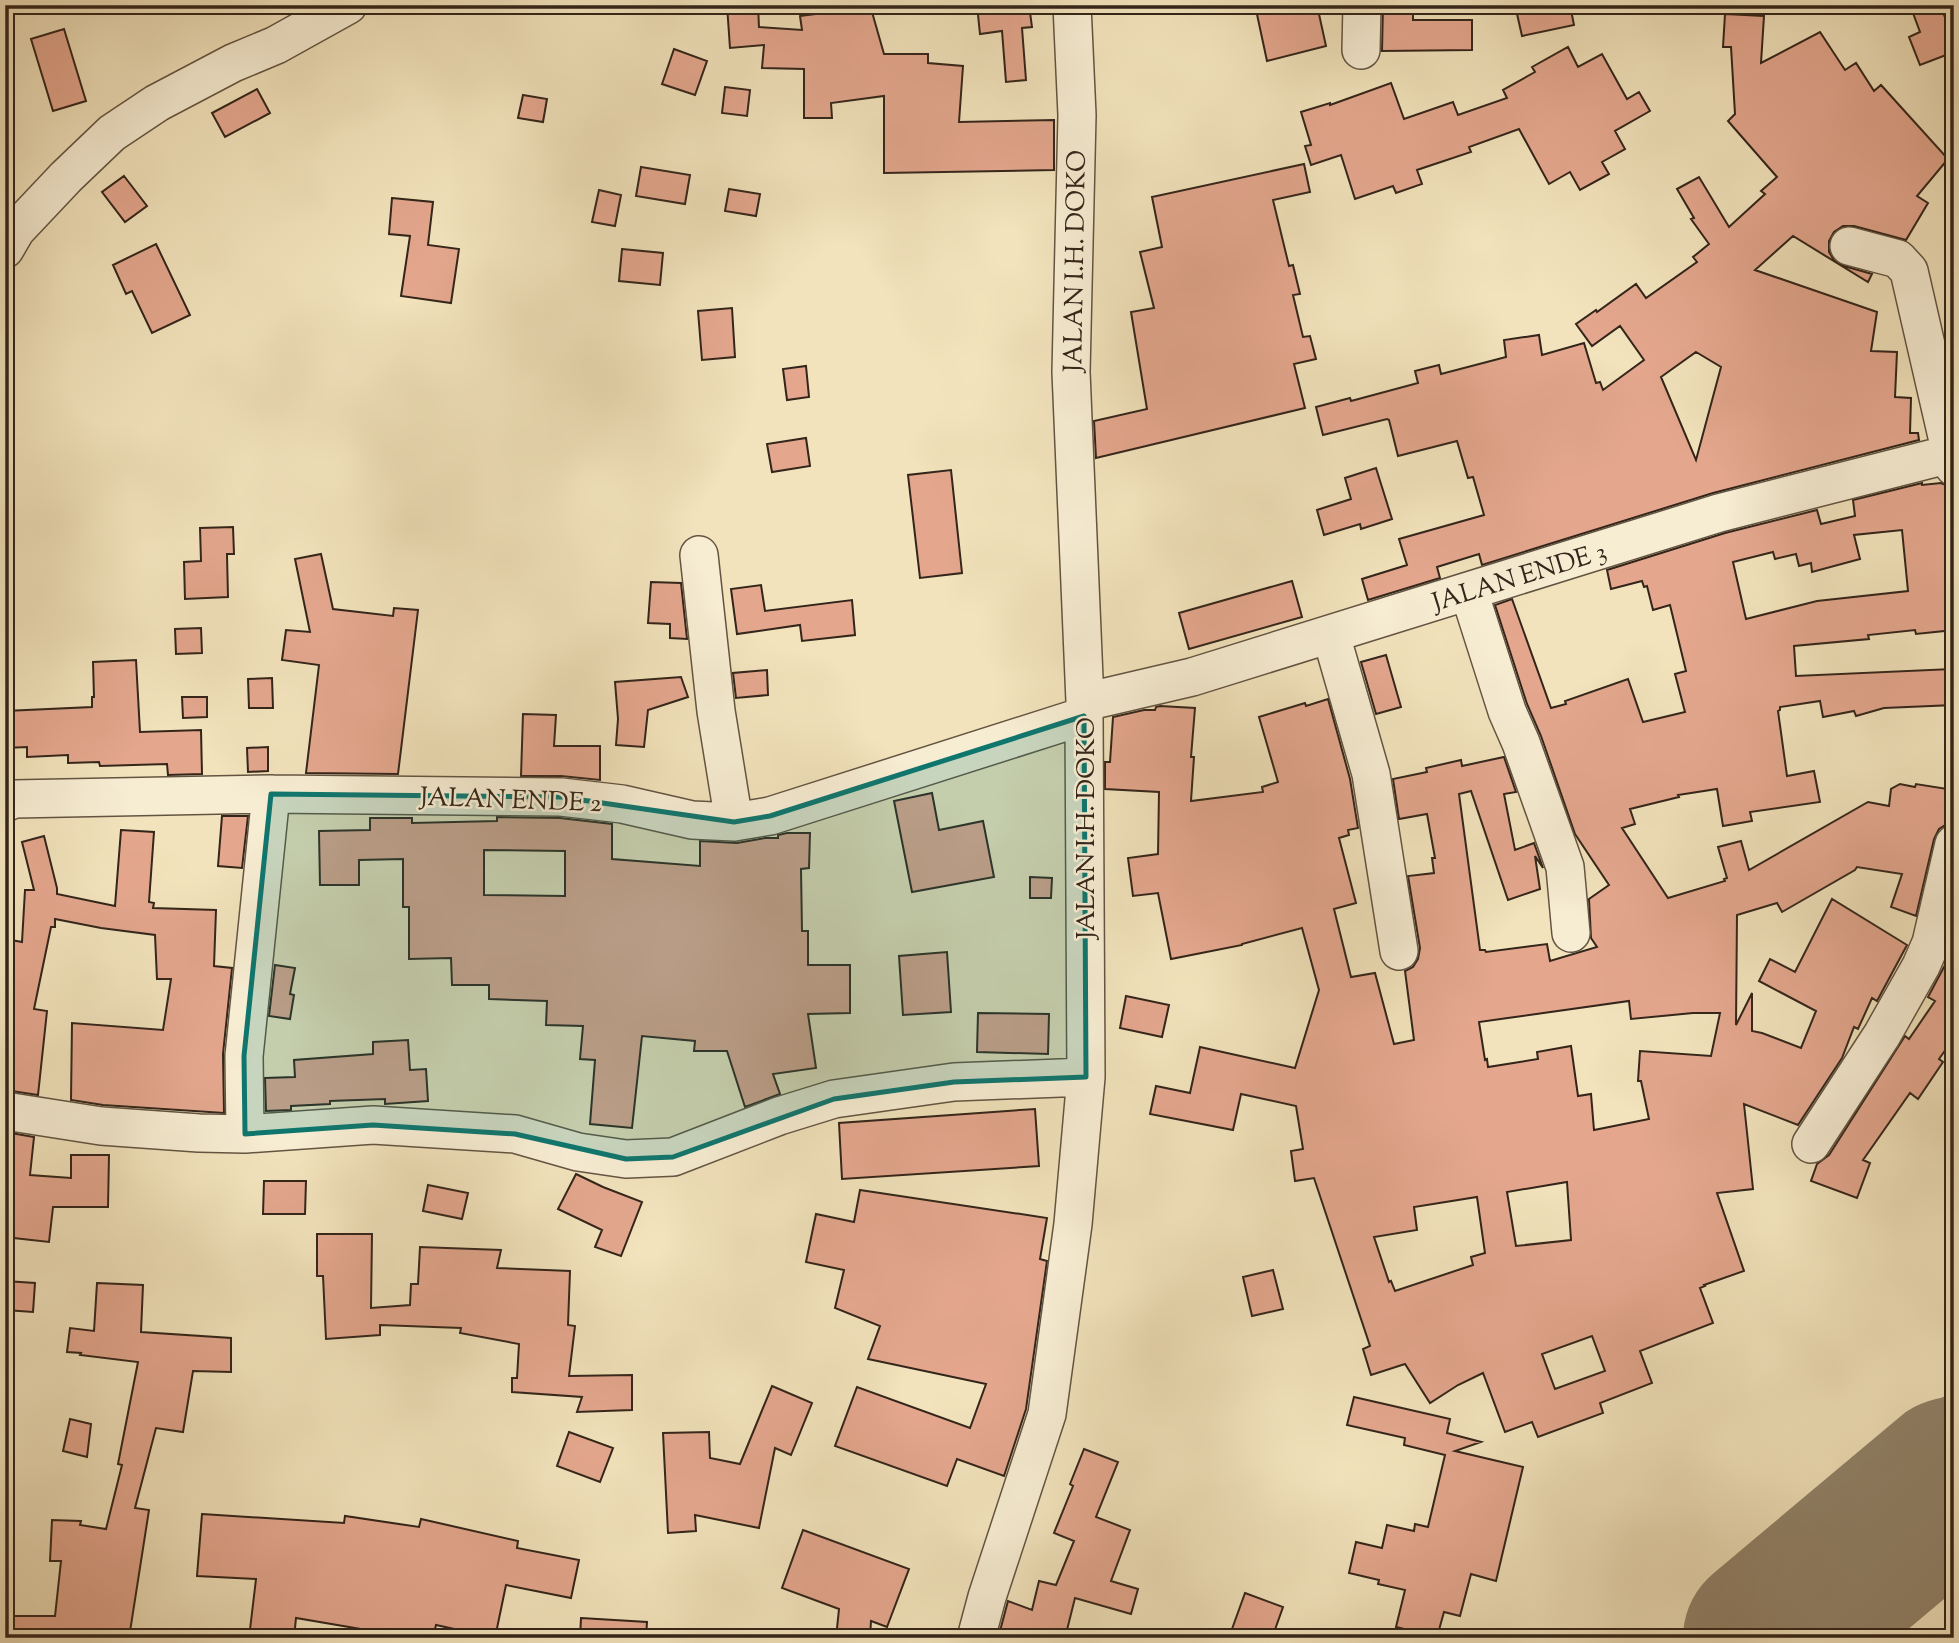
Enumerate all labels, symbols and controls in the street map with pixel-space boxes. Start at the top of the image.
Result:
street label: JALAN I.H. DOKO [1056,150,1097,374]
street label: JALAN ENDE 3 [1426,534,1611,623]
street label: JALAN I.H. DOKO [1069,717,1106,941]
street label: JALAN ENDE 2 [417,780,603,823]

